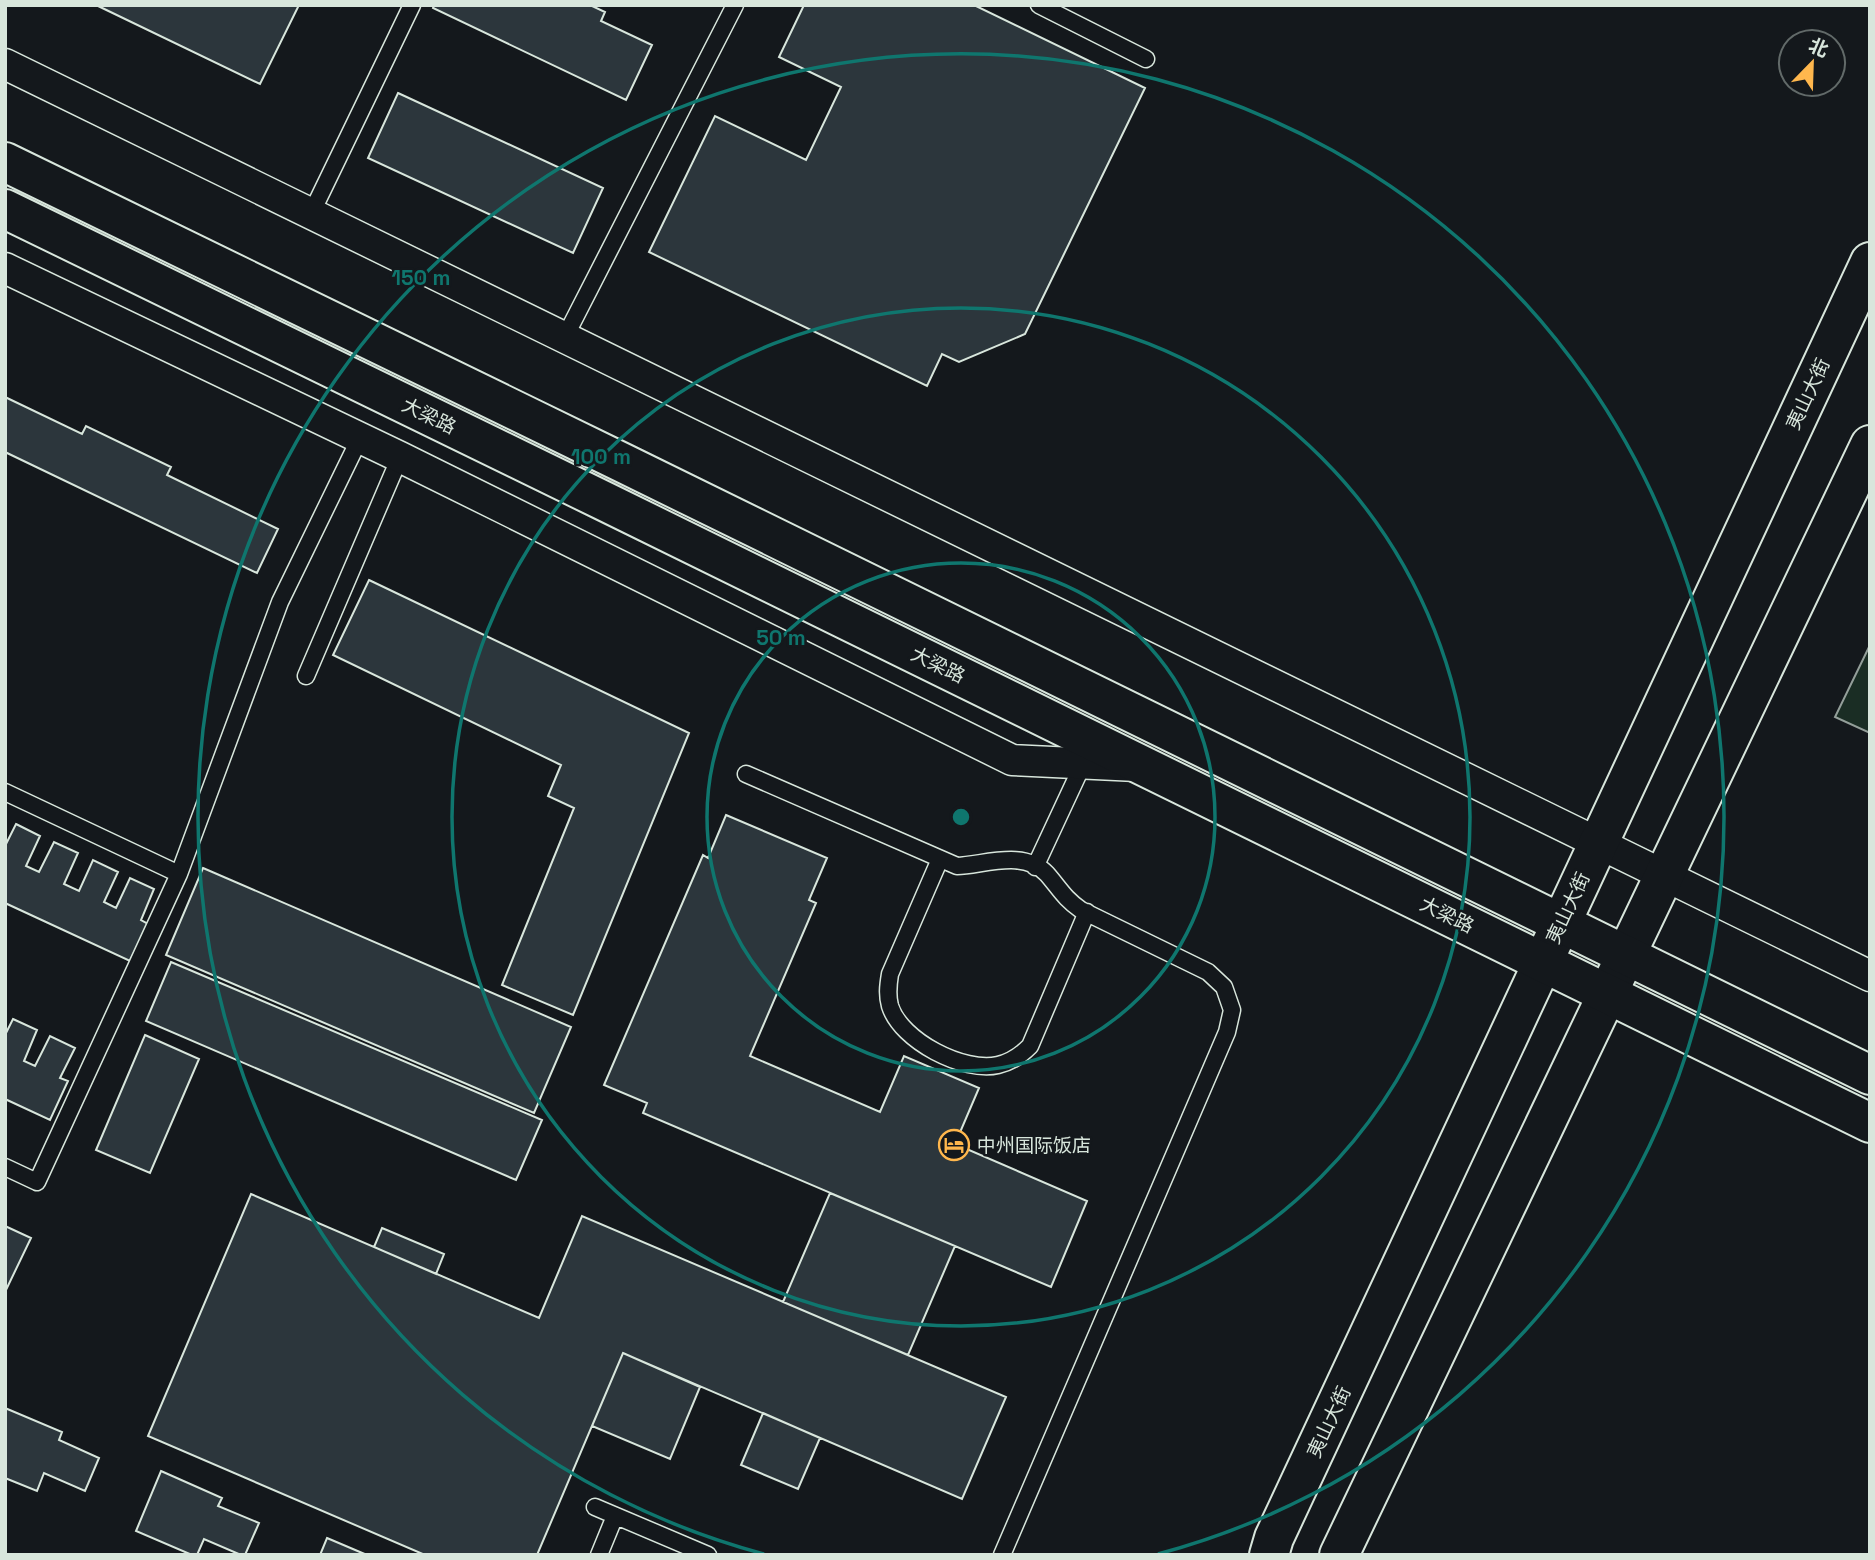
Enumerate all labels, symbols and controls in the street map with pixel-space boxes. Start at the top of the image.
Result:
north arrow [1777,28,1847,98]
text: 北 [1805,33,1832,63]
text: 150 m [392,264,450,291]
street label: 夷山大街 [1781,354,1835,434]
street label: 大梁路 [398,392,460,440]
text: 100 m [571,443,631,470]
text: 50 m [756,624,806,651]
street label: 大梁路 [907,641,969,689]
centre of rings [949,805,973,829]
street label: 夷山大街 [1541,868,1595,948]
street label: 大梁路 [1416,891,1478,939]
hotel icon: 中州国际饭店 [937,1128,971,1162]
place label: 中州国际饭店 [977,1133,1091,1158]
street label: 夷山大街 [1302,1382,1356,1462]

